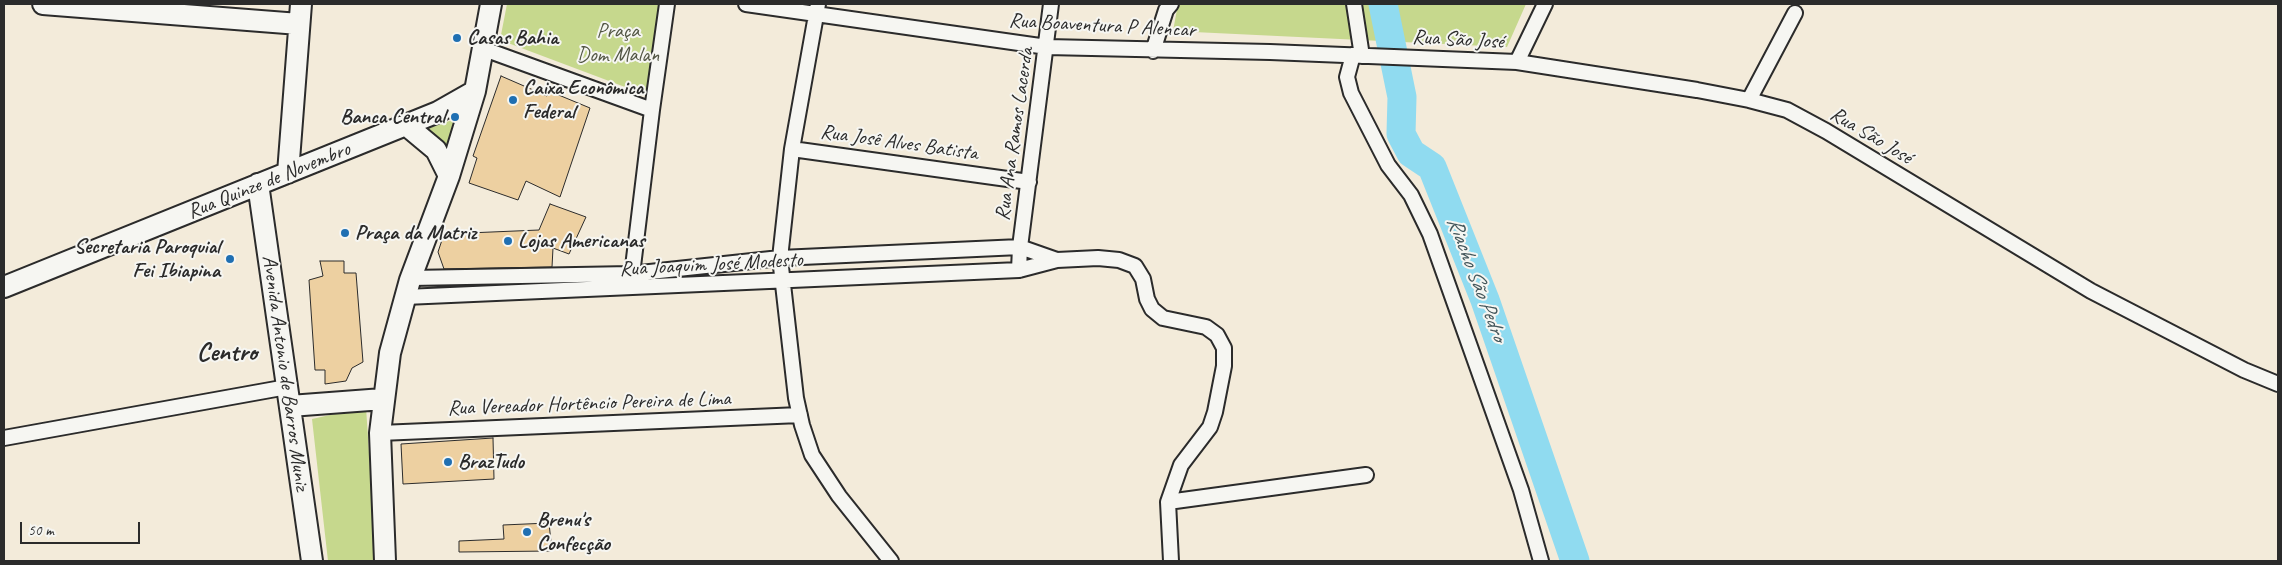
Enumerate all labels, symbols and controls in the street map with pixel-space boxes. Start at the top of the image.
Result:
street label: Rua Boaventura P Alencar [1008,9,1196,43]
park label: Praça Dom Malan [577,18,659,68]
place label: Casas Bahia [467,25,558,51]
street label: Rua São José [1412,25,1504,55]
marker: Casas Bahia [451,32,463,44]
street label: Rua Ana Ramos Lacerda [990,46,1040,222]
place label: Caixa Econômica Federal [523,75,643,125]
marker: Caixa Econômica Federal [507,94,519,106]
street label: Rua São José [1825,102,1917,170]
place label: Banca Central [340,104,445,130]
marker: Banca Central [449,111,461,123]
street label: Rua Josê Alves Batista [819,119,979,167]
street label: Rua Quinze de Novembro [184,137,354,225]
water label: Riacho São Pedro [1440,213,1512,345]
place label: Praça da Matriz [355,220,476,246]
marker: Praça da Matriz [339,227,351,239]
place label: Lojas Americanas [518,228,645,254]
place label: Secretaria Paroquial Fei Ibiapina [74,234,220,284]
marker: Lojas Americanas [502,235,514,247]
street label: Rua Joaquim José Modesto [619,248,803,282]
marker: Secretaria Paroquial Fei Ibiapina [224,253,236,265]
street label: Avenida Antonio de Barros Muniz [256,254,314,492]
district label: Centro [197,337,257,369]
street label: Rua Vereador Hortêncio Pereira de Lima [447,386,731,422]
place label: BrazTudo [458,449,524,475]
marker: BrazTudo [442,456,454,468]
place label: Brenu's Confecção [537,507,610,557]
scale bar [22,512,142,544]
text: 50 m [28,521,54,540]
marker: Brenu's Confecção [521,526,533,538]

